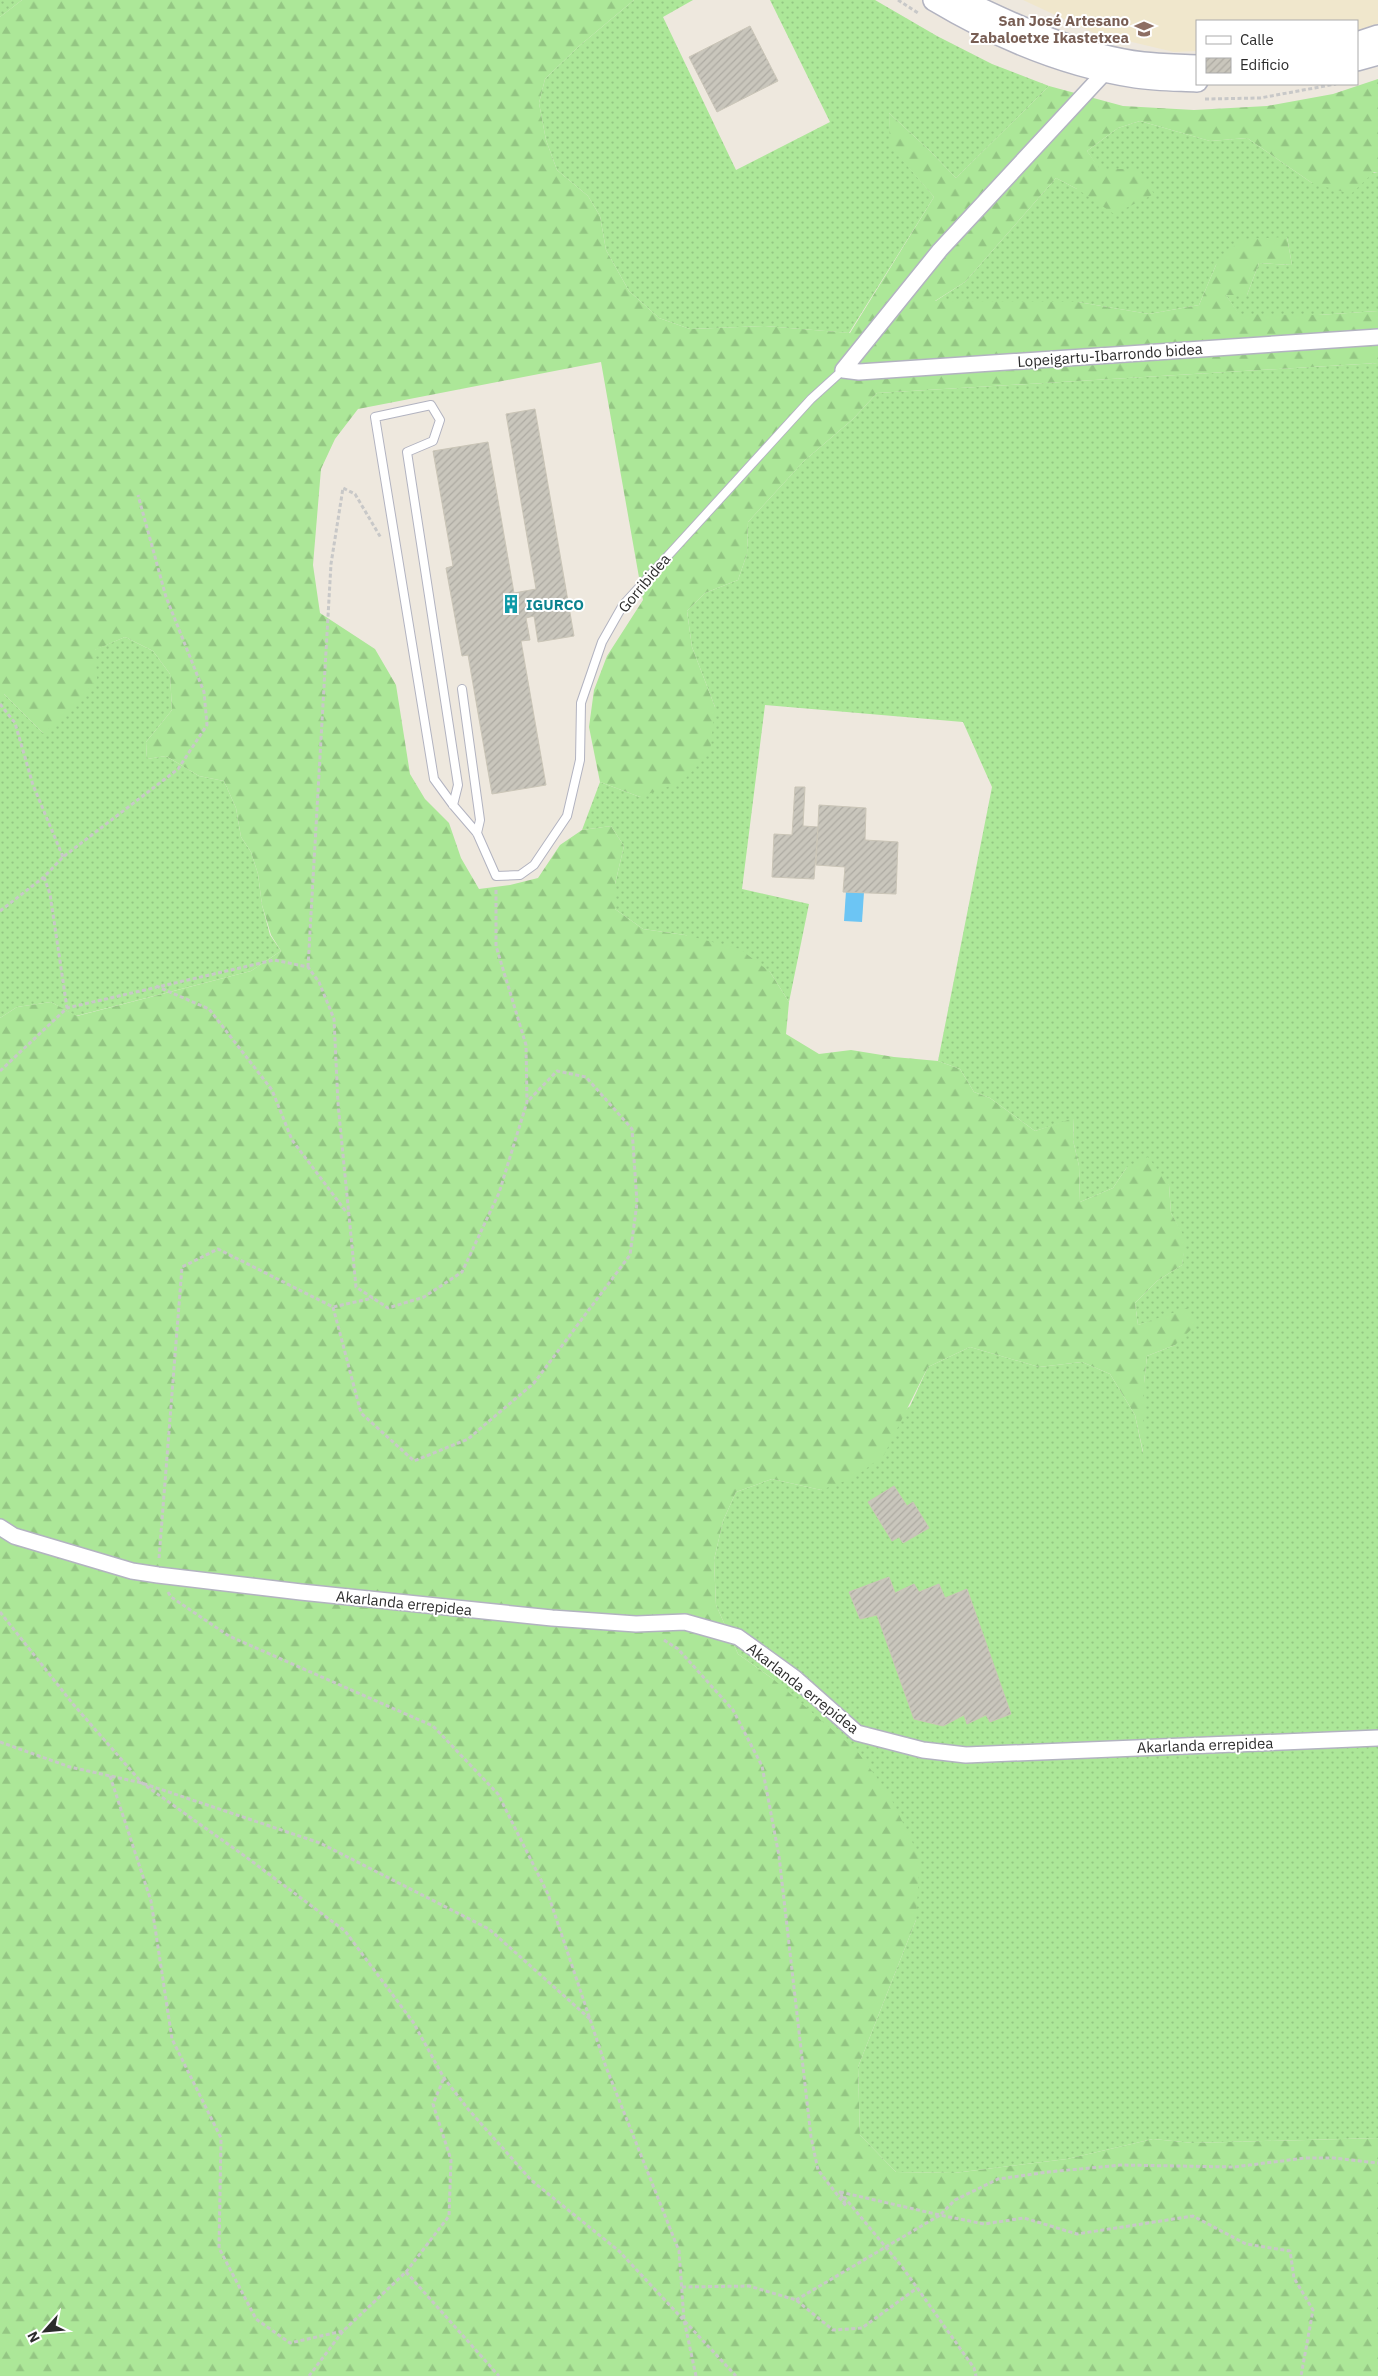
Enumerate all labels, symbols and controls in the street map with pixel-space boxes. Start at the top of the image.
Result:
place label: San José Artesano Zabaloetxe Ikastetxea [970,11,1129,47]
school or university icon: San José Artesano Zabaloetxe Ikastetxea [1133,18,1155,40]
legend [1196,20,1358,85]
text: Calle [1240,30,1274,49]
text: Edificio [1240,55,1289,74]
street label: Lopeigartu-Ibarrondo bidea [1017,339,1203,371]
street label: Gorribidea [614,550,674,616]
building icon: IGURCO [500,593,522,615]
place label: IGURCO [526,595,584,614]
street label: Akarlanda errepidea [335,1586,473,1620]
street label: Akarlanda errepidea [743,1638,863,1738]
street label: Akarlanda errepidea [1136,1733,1274,1757]
north arrow [20,2306,70,2356]
text: N [23,2328,44,2346]

